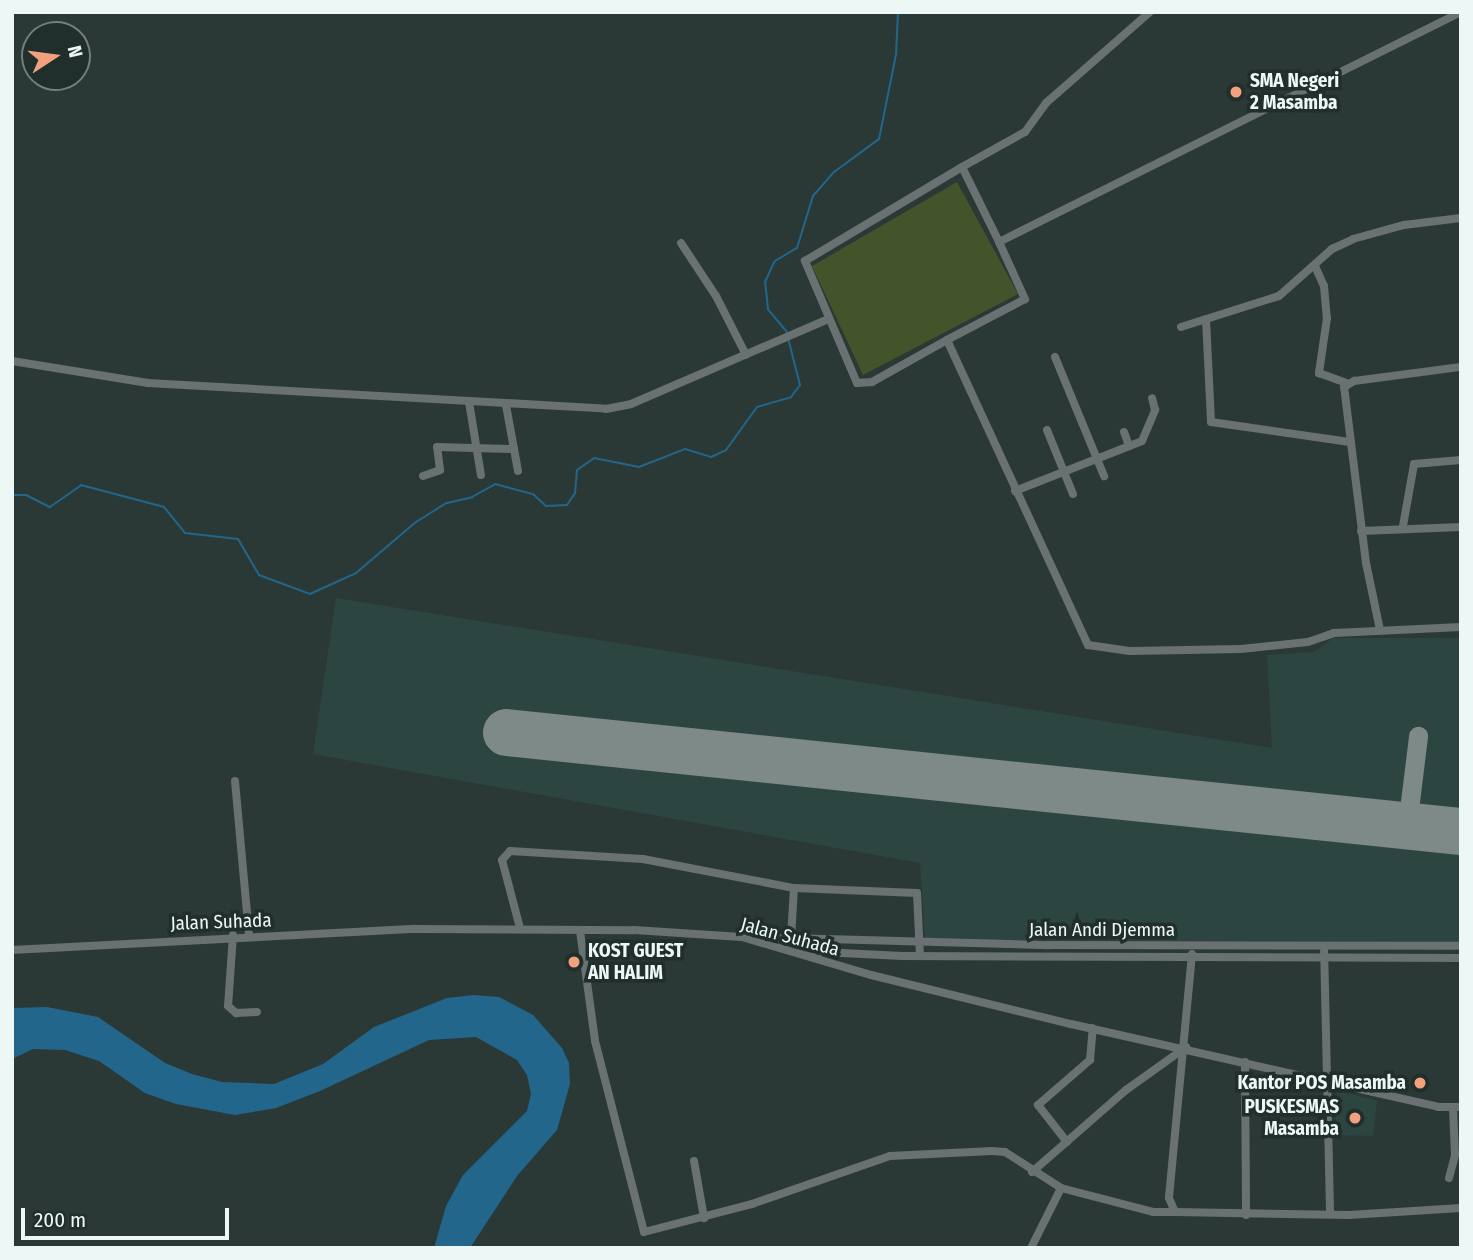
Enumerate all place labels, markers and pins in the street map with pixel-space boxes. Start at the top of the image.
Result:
place label: SMA Negeri 2 Masamba [1250,70,1339,114]
marker: SMA Negeri 2 Masamba [1228,84,1244,100]
place label: KOST GUEST AN HALIM [588,940,683,984]
marker: KOST GUEST AN HALIM [566,954,582,970]
place label: Kantor POS Masamba [1237,1072,1406,1094]
marker: Kantor POS Masamba [1412,1075,1428,1091]
place label: PUSKESMAS Masamba [1244,1096,1339,1140]
marker: PUSKESMAS Masamba [1345,1108,1365,1128]

